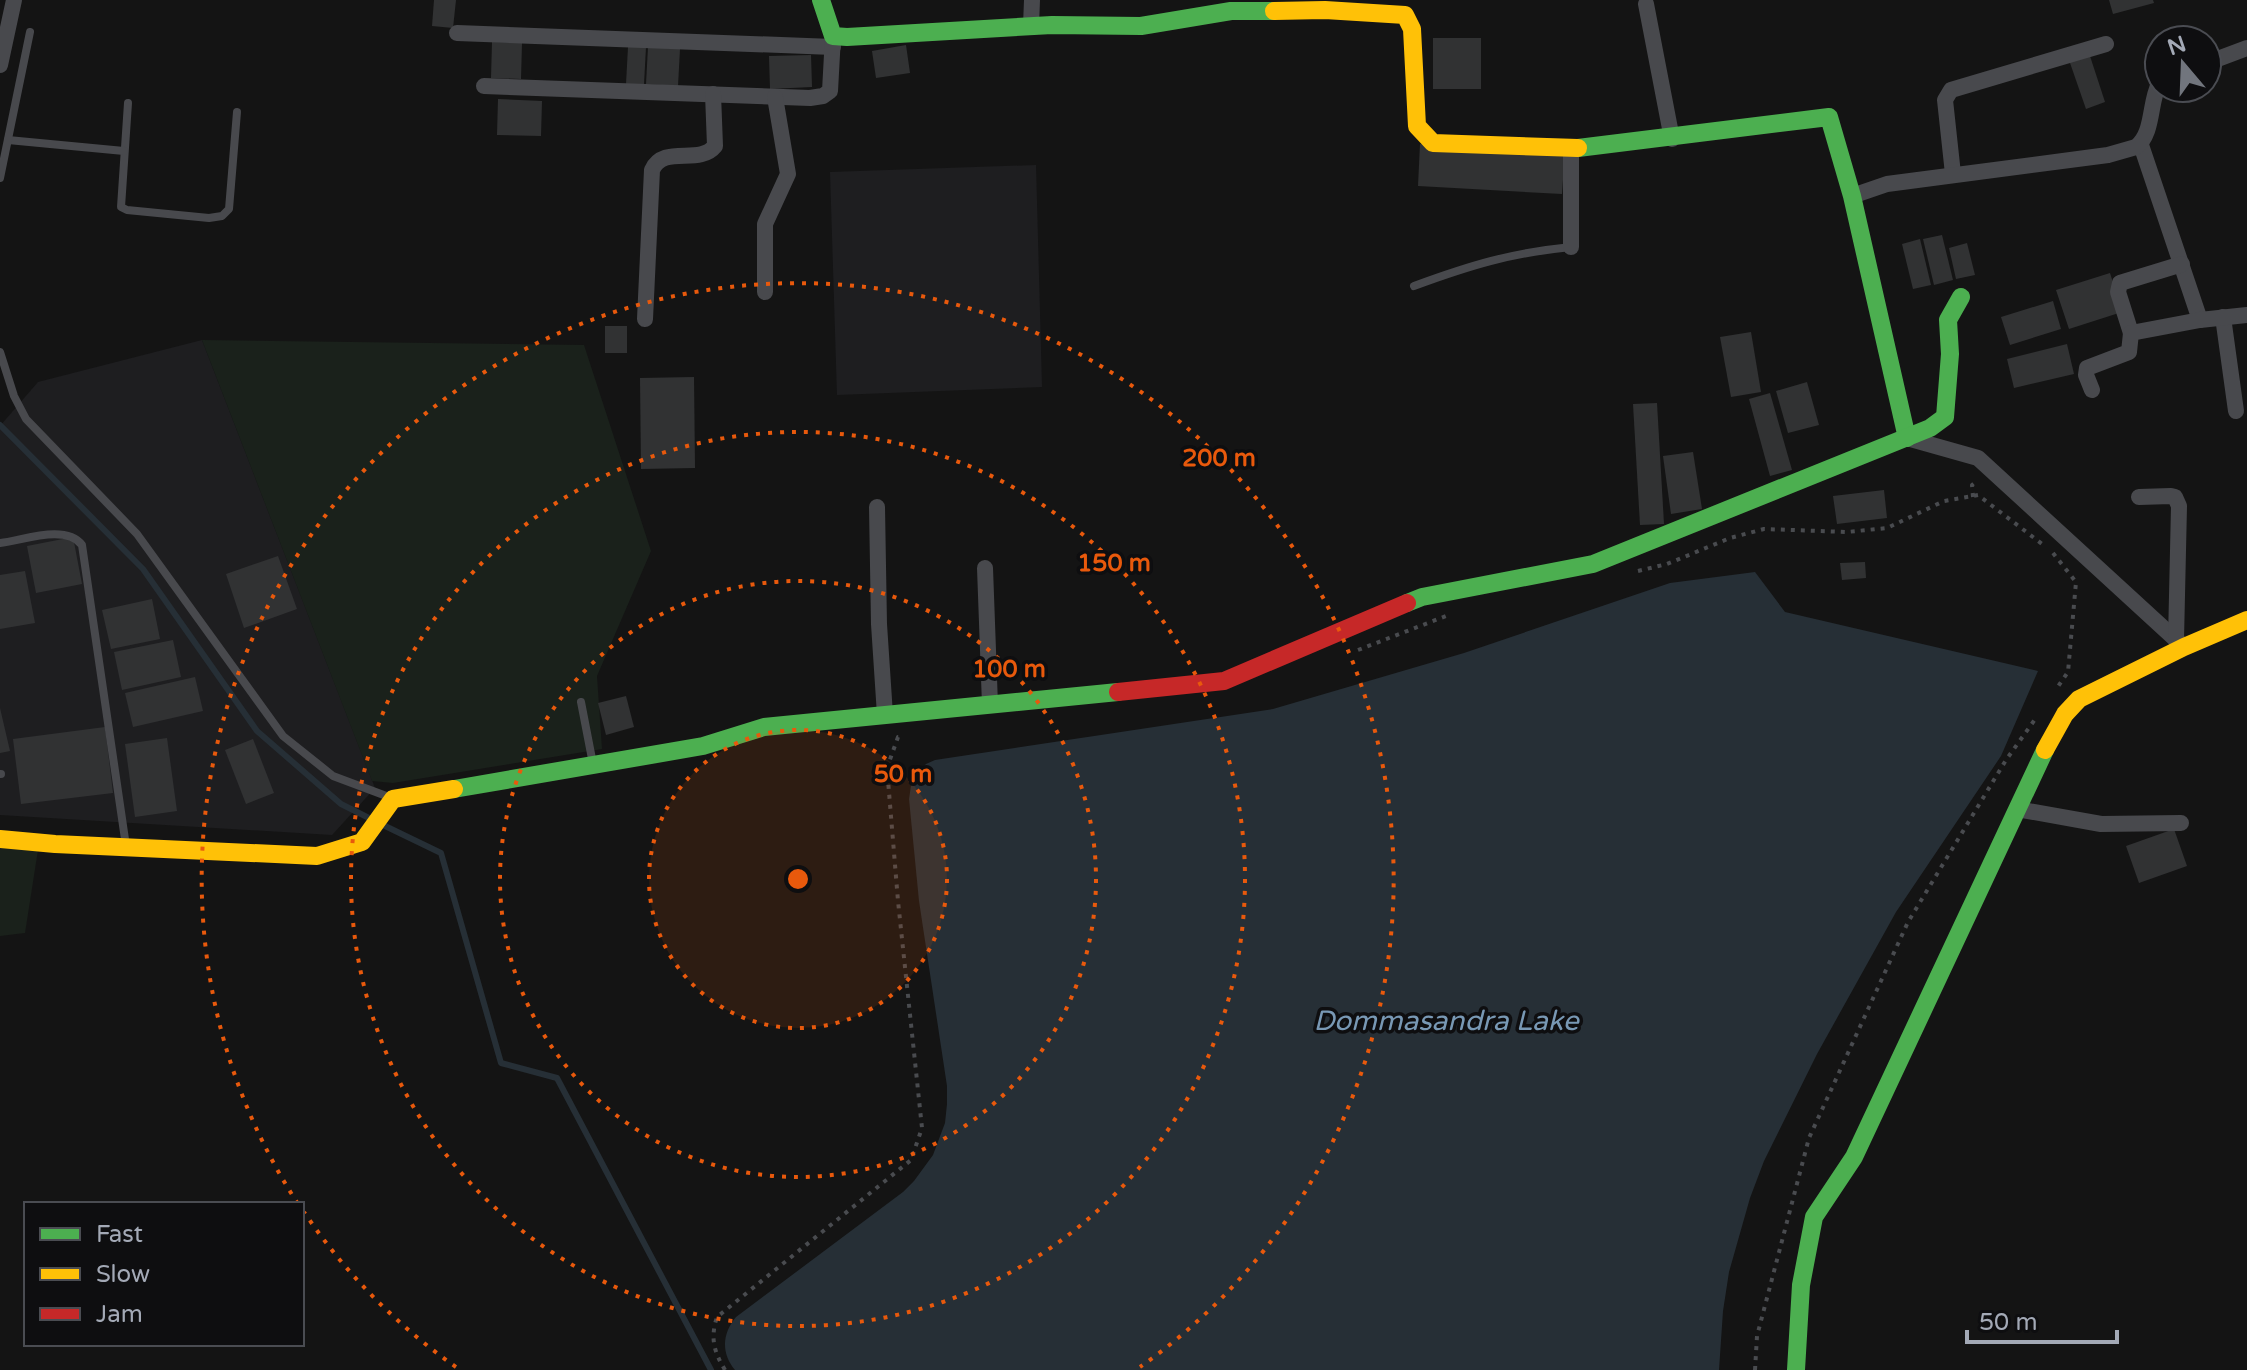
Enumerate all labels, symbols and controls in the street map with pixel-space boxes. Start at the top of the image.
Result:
north arrow [2143,24,2223,104]
text: N [2164,31,2189,61]
text: 200 m [1182,444,1256,473]
text: 150 m [1077,549,1151,578]
text: 100 m [972,655,1046,684]
text: 50 m [874,760,932,789]
centre of rings [784,865,812,893]
water label: Dommasandra Lake [1313,1004,1581,1038]
legend [24,1202,304,1346]
text: Fast [96,1220,143,1249]
text: Slow [96,1260,150,1289]
scale bar [1967,1294,2117,1344]
text: Jam [96,1300,143,1329]
text: 50 m [1979,1308,2037,1337]

